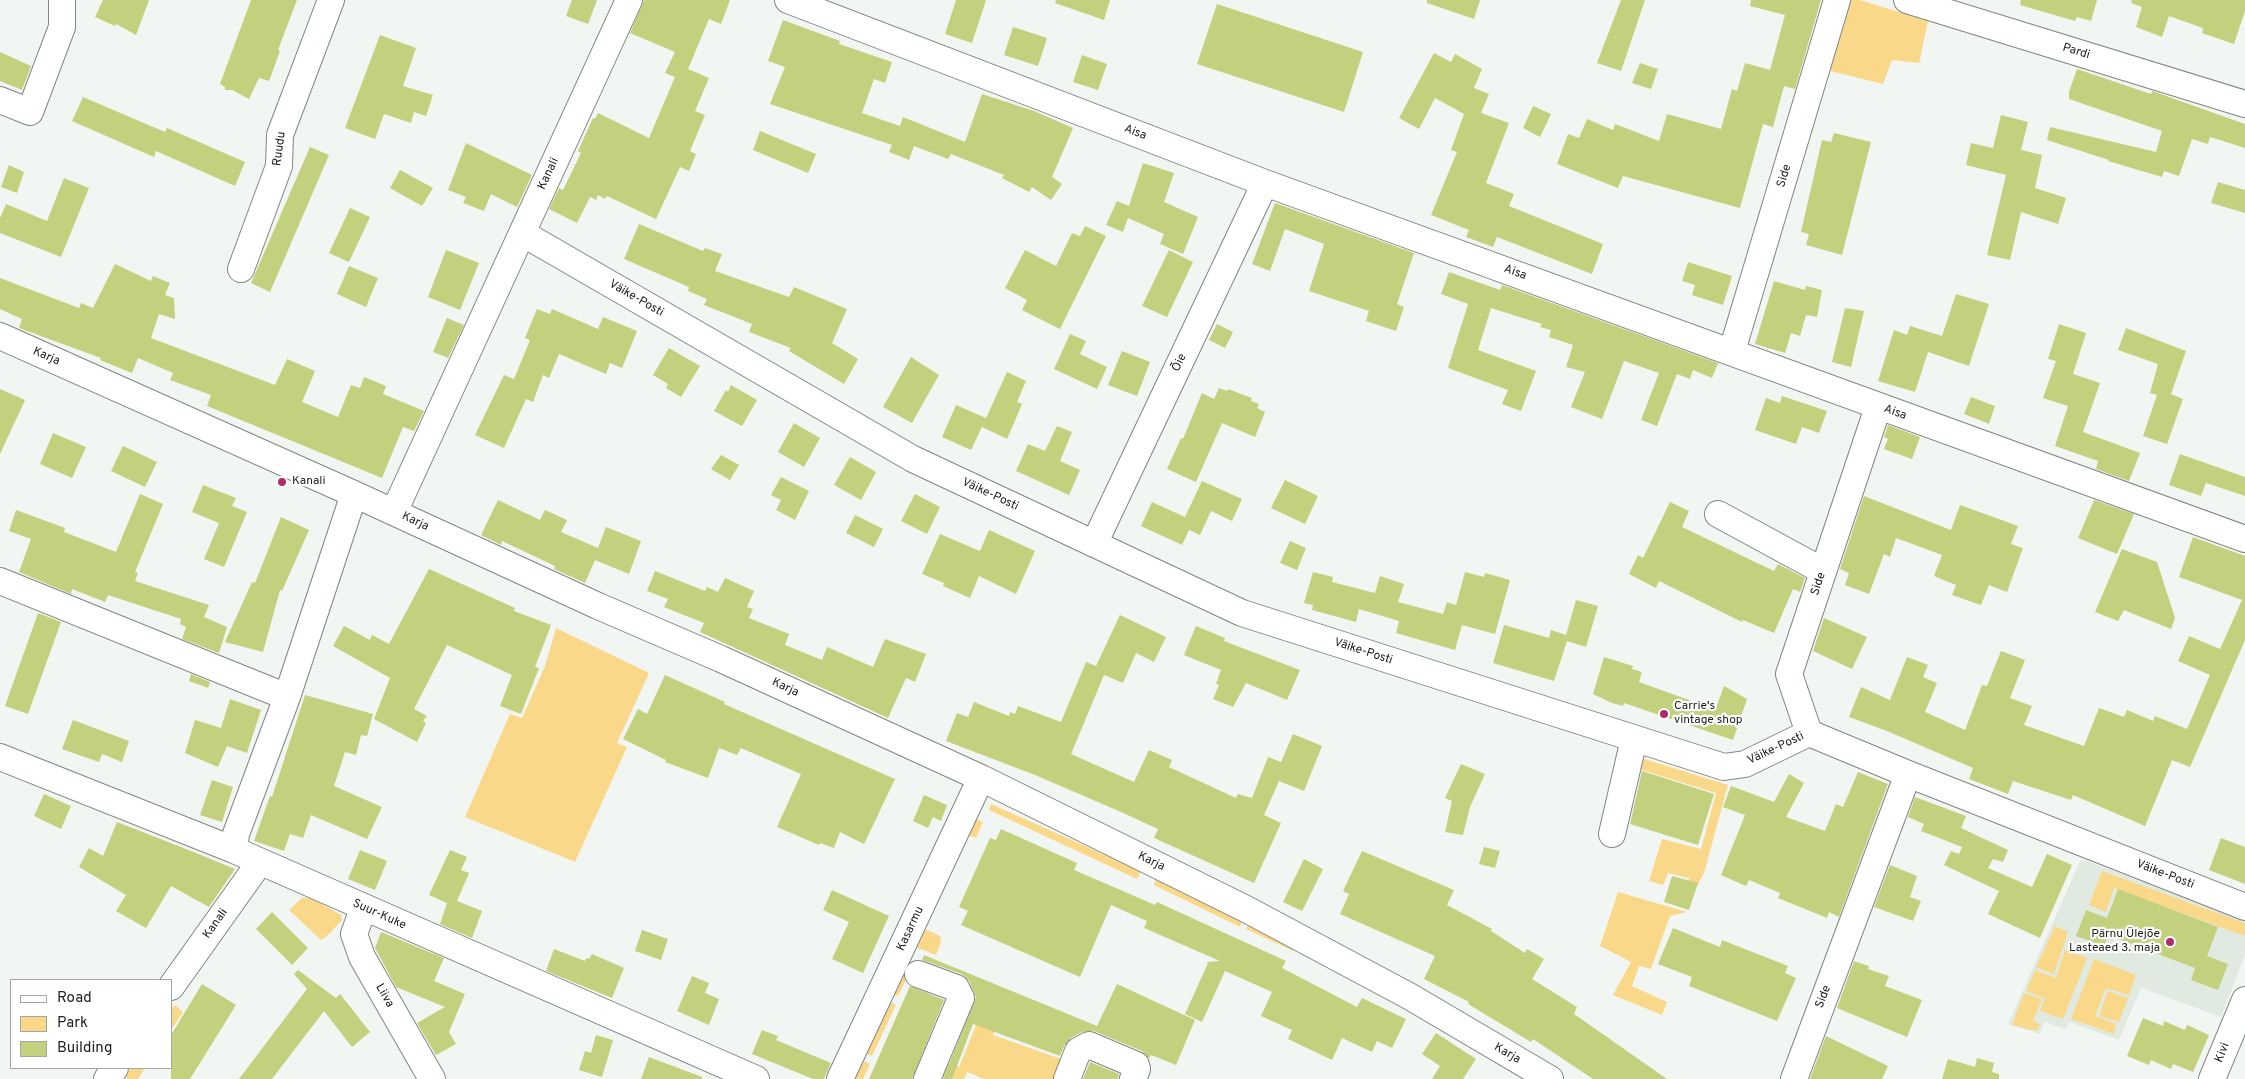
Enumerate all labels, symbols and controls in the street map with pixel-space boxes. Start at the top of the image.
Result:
street label: Pardi [2061,41,2091,63]
street label: Aisa [1122,122,1148,144]
street label: Ruudu [270,131,290,167]
street label: Kanali [535,156,563,192]
street label: Side [1775,163,1795,189]
street label: Aisa [1502,262,1528,284]
street label: Väike-Posti [606,278,666,320]
street label: Karja [30,345,62,369]
street label: Õie [1170,352,1190,374]
street label: Aisa [1882,402,1908,424]
place label: Kanali [292,475,326,489]
marker: Kanali [276,476,288,488]
street label: Väike-Posti [959,476,1021,514]
street label: Karja [399,510,431,534]
street label: Side [1809,571,1829,597]
street label: Väike-Posti [1332,636,1394,668]
street label: Karja [769,676,801,700]
place label: Carrie's vintage shop [1674,700,1743,728]
marker: Carrie's vintage shop [1658,708,1670,720]
street label: Väike-Posti [1745,730,1807,768]
street label: Karja [1135,849,1167,875]
street label: Väike-Posti [2134,857,2196,893]
street label: Suur-Kuke [350,897,408,933]
street label: Kasarmu [894,904,928,954]
street label: Kanali [200,906,232,942]
place label: Pärnu Ülejõe Lasteaed 3. maja [2069,928,2160,956]
marker: Pärnu Ülejõe Lasteaed 3. maja [2164,936,2176,948]
legend [10,979,172,1069]
street label: Liiva [372,982,396,1010]
street label: Side [1813,983,1835,1011]
text: Road [57,989,92,1008]
text: Park [57,1014,88,1033]
text: Building [57,1039,112,1058]
street label: Karja [1491,1041,1523,1067]
street label: Kivi [2213,1041,2233,1065]

